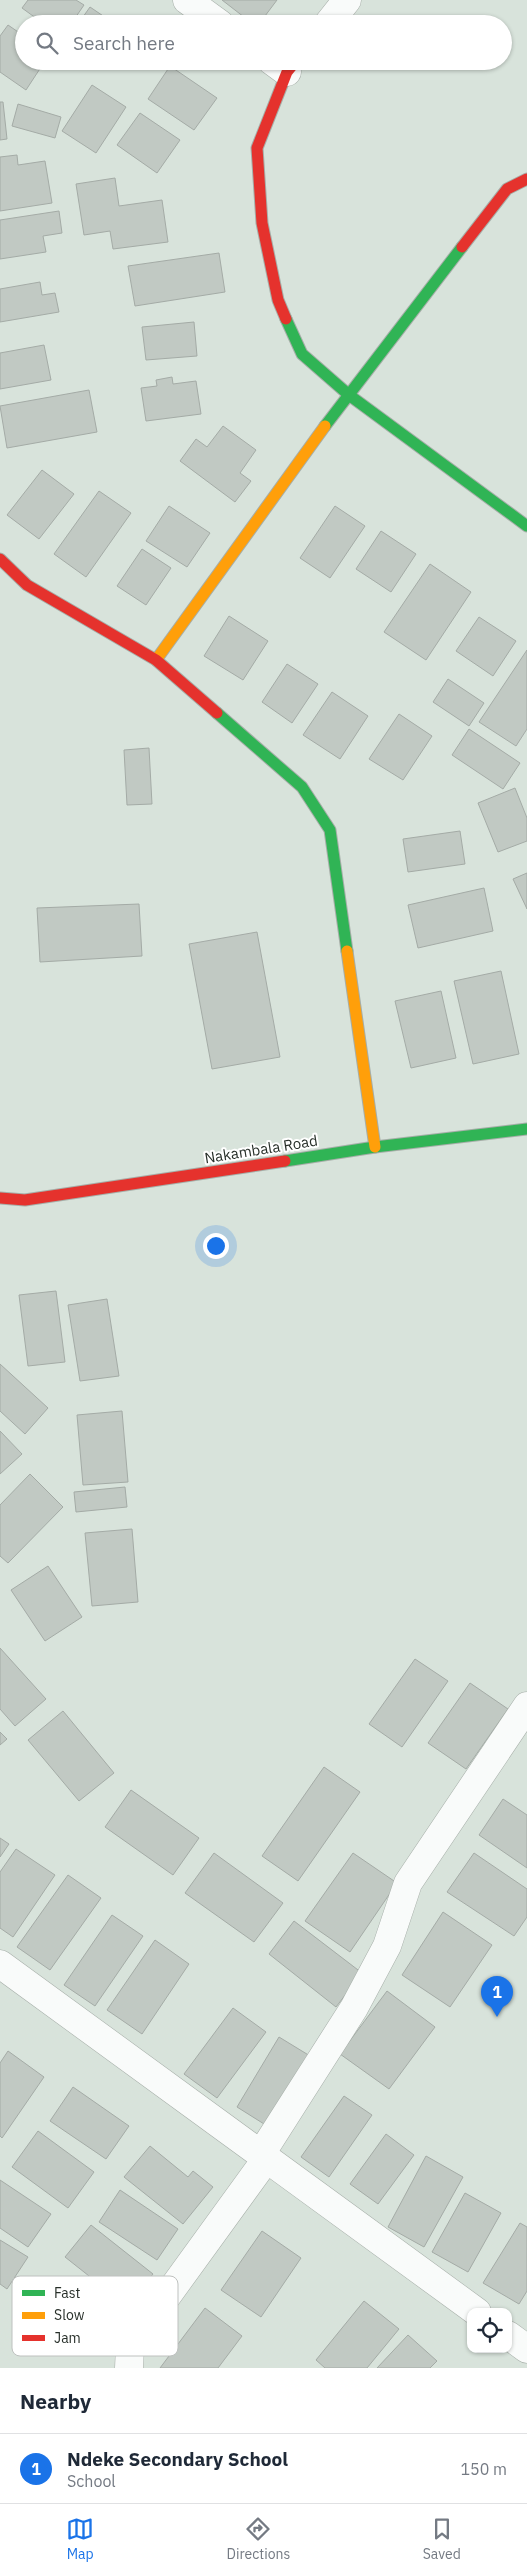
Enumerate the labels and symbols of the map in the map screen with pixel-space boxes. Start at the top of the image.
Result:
street label: Nakambala Road [203,1131,319,1167]
your location [203,1233,229,1259]
pin: 1 [481,1976,513,2017]
legend [12,2276,178,2356]
text: Fast [54,2284,80,2302]
text: Slow [54,2306,85,2324]
text: Jam [54,2329,81,2347]

